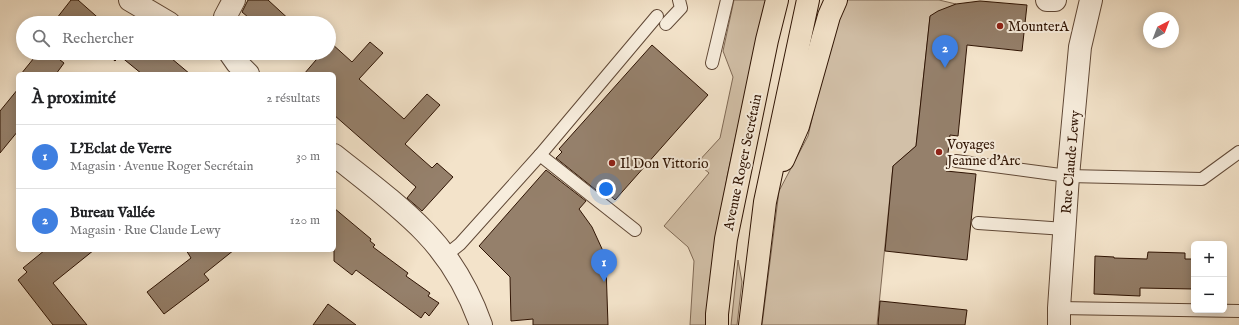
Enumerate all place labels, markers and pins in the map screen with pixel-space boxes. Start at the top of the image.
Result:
place label: MounterA [1008,18,1070,36]
marker: MounterA [995,21,1005,31]
pin: 2 [932,35,958,68]
place label: Voyages Jeanne d'Arc [945,136,1021,170]
marker: Voyages Jeanne d'Arc [934,147,944,157]
place label: Il Don Vittorio [620,155,709,173]
marker: Il Don Vittorio [607,158,617,168]
pin: 1 [591,249,617,282]

